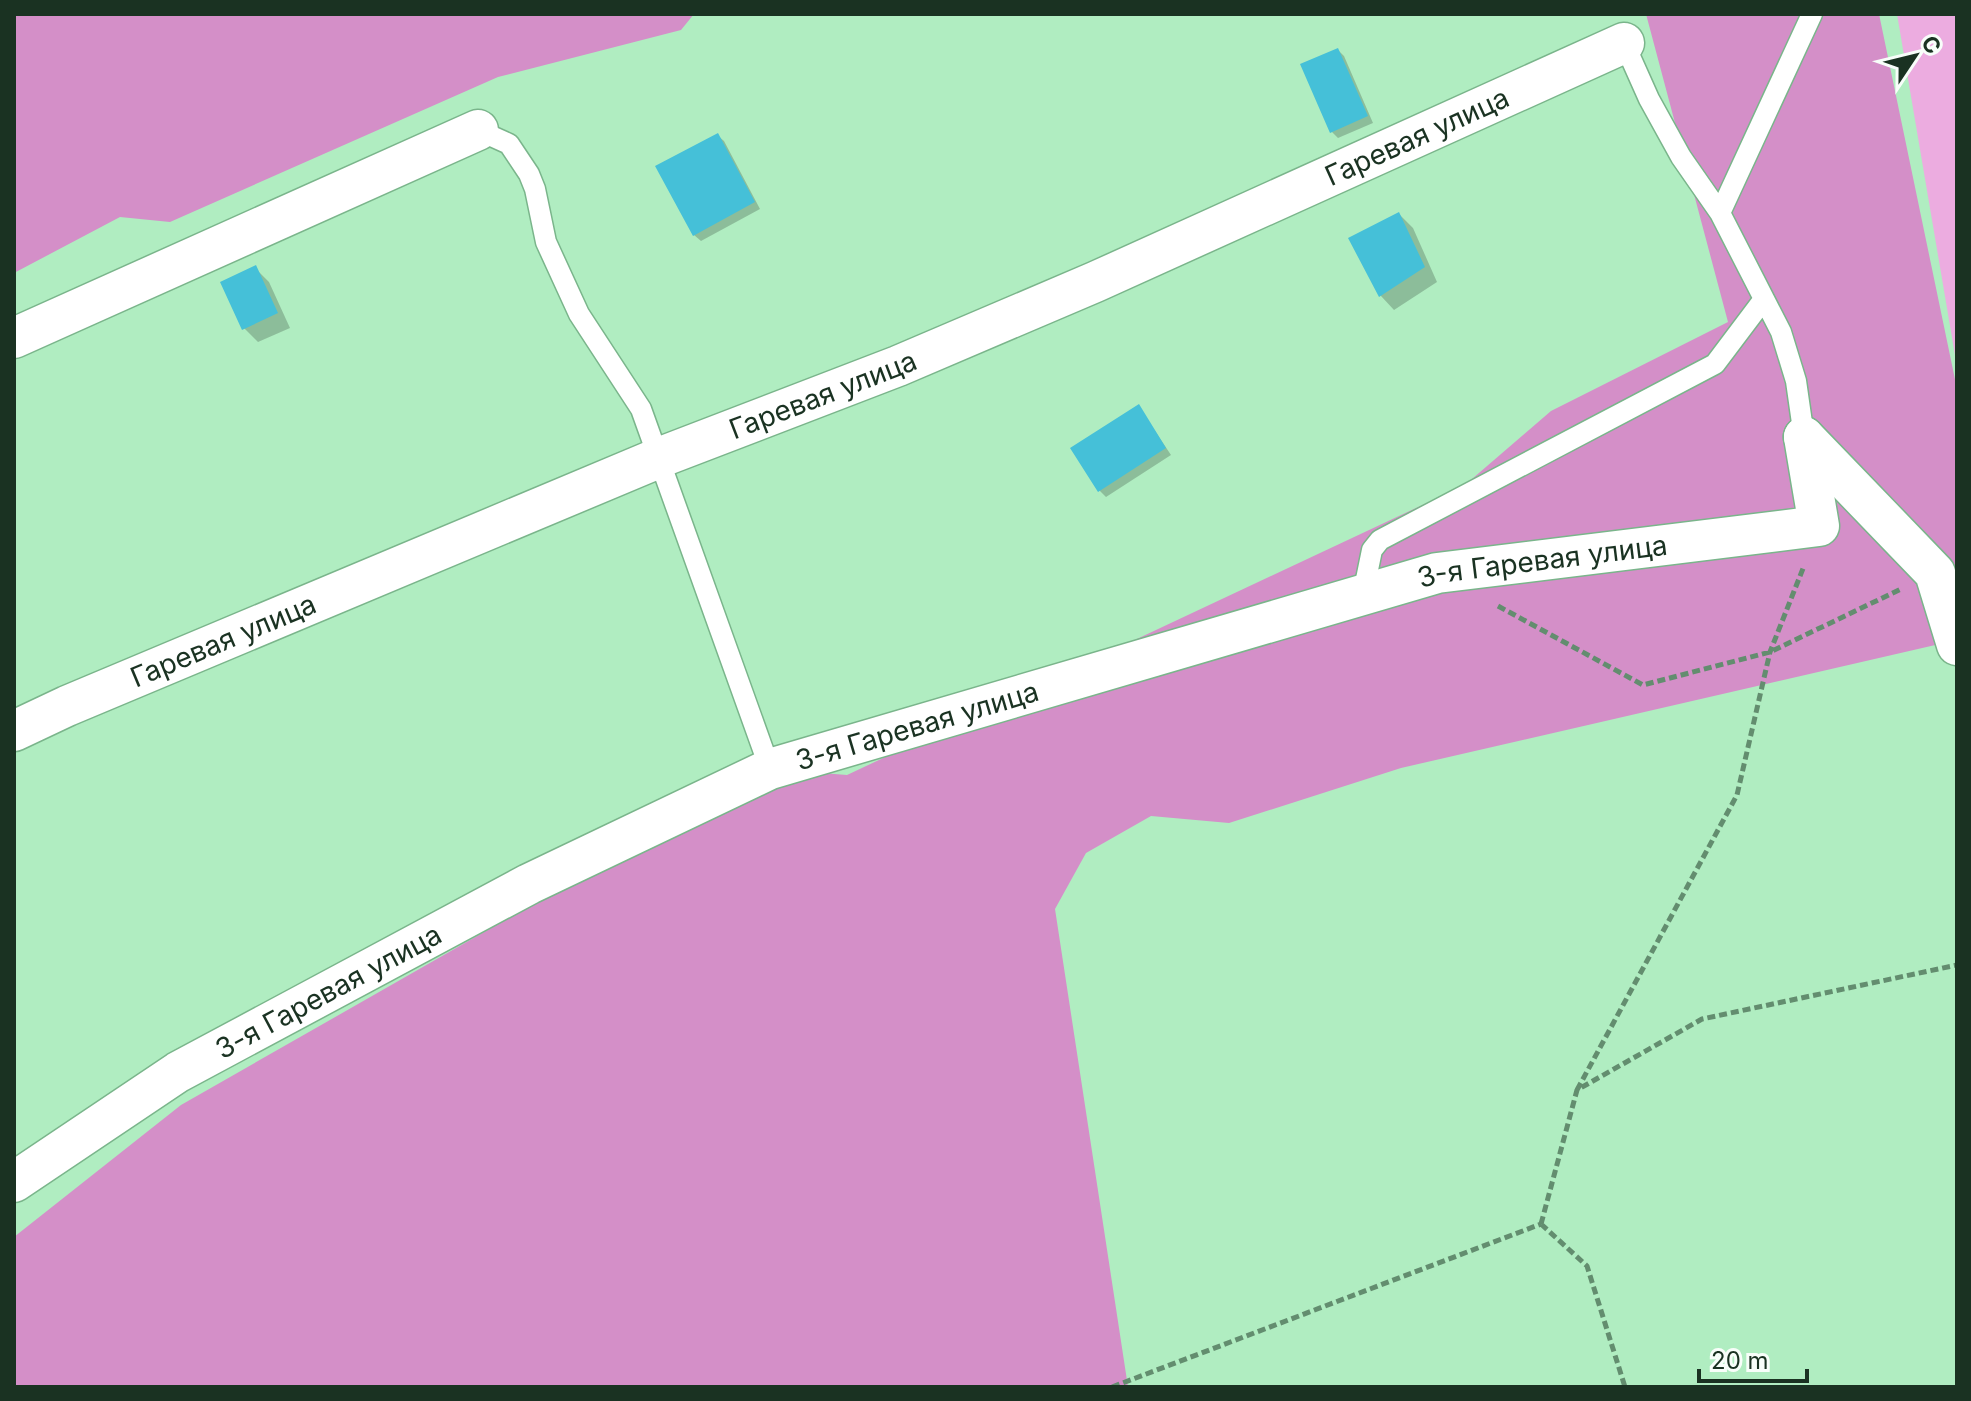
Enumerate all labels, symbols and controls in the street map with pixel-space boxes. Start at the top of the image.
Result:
north arrow [1875,16,1955,96]
text: С [1916,30,1947,59]
street label: Гаревая улица [1320,80,1514,193]
street label: Гаревая улица [724,343,922,446]
street label: 3-я Гаревая улица [1413,528,1669,595]
street label: Гаревая улица [125,587,321,694]
street label: 3-я Гаревая улица [792,674,1043,778]
street label: 3-я Гаревая улица [209,917,447,1066]
scale bar [1699,1333,1807,1383]
text: 20 m [1711,1346,1769,1375]

